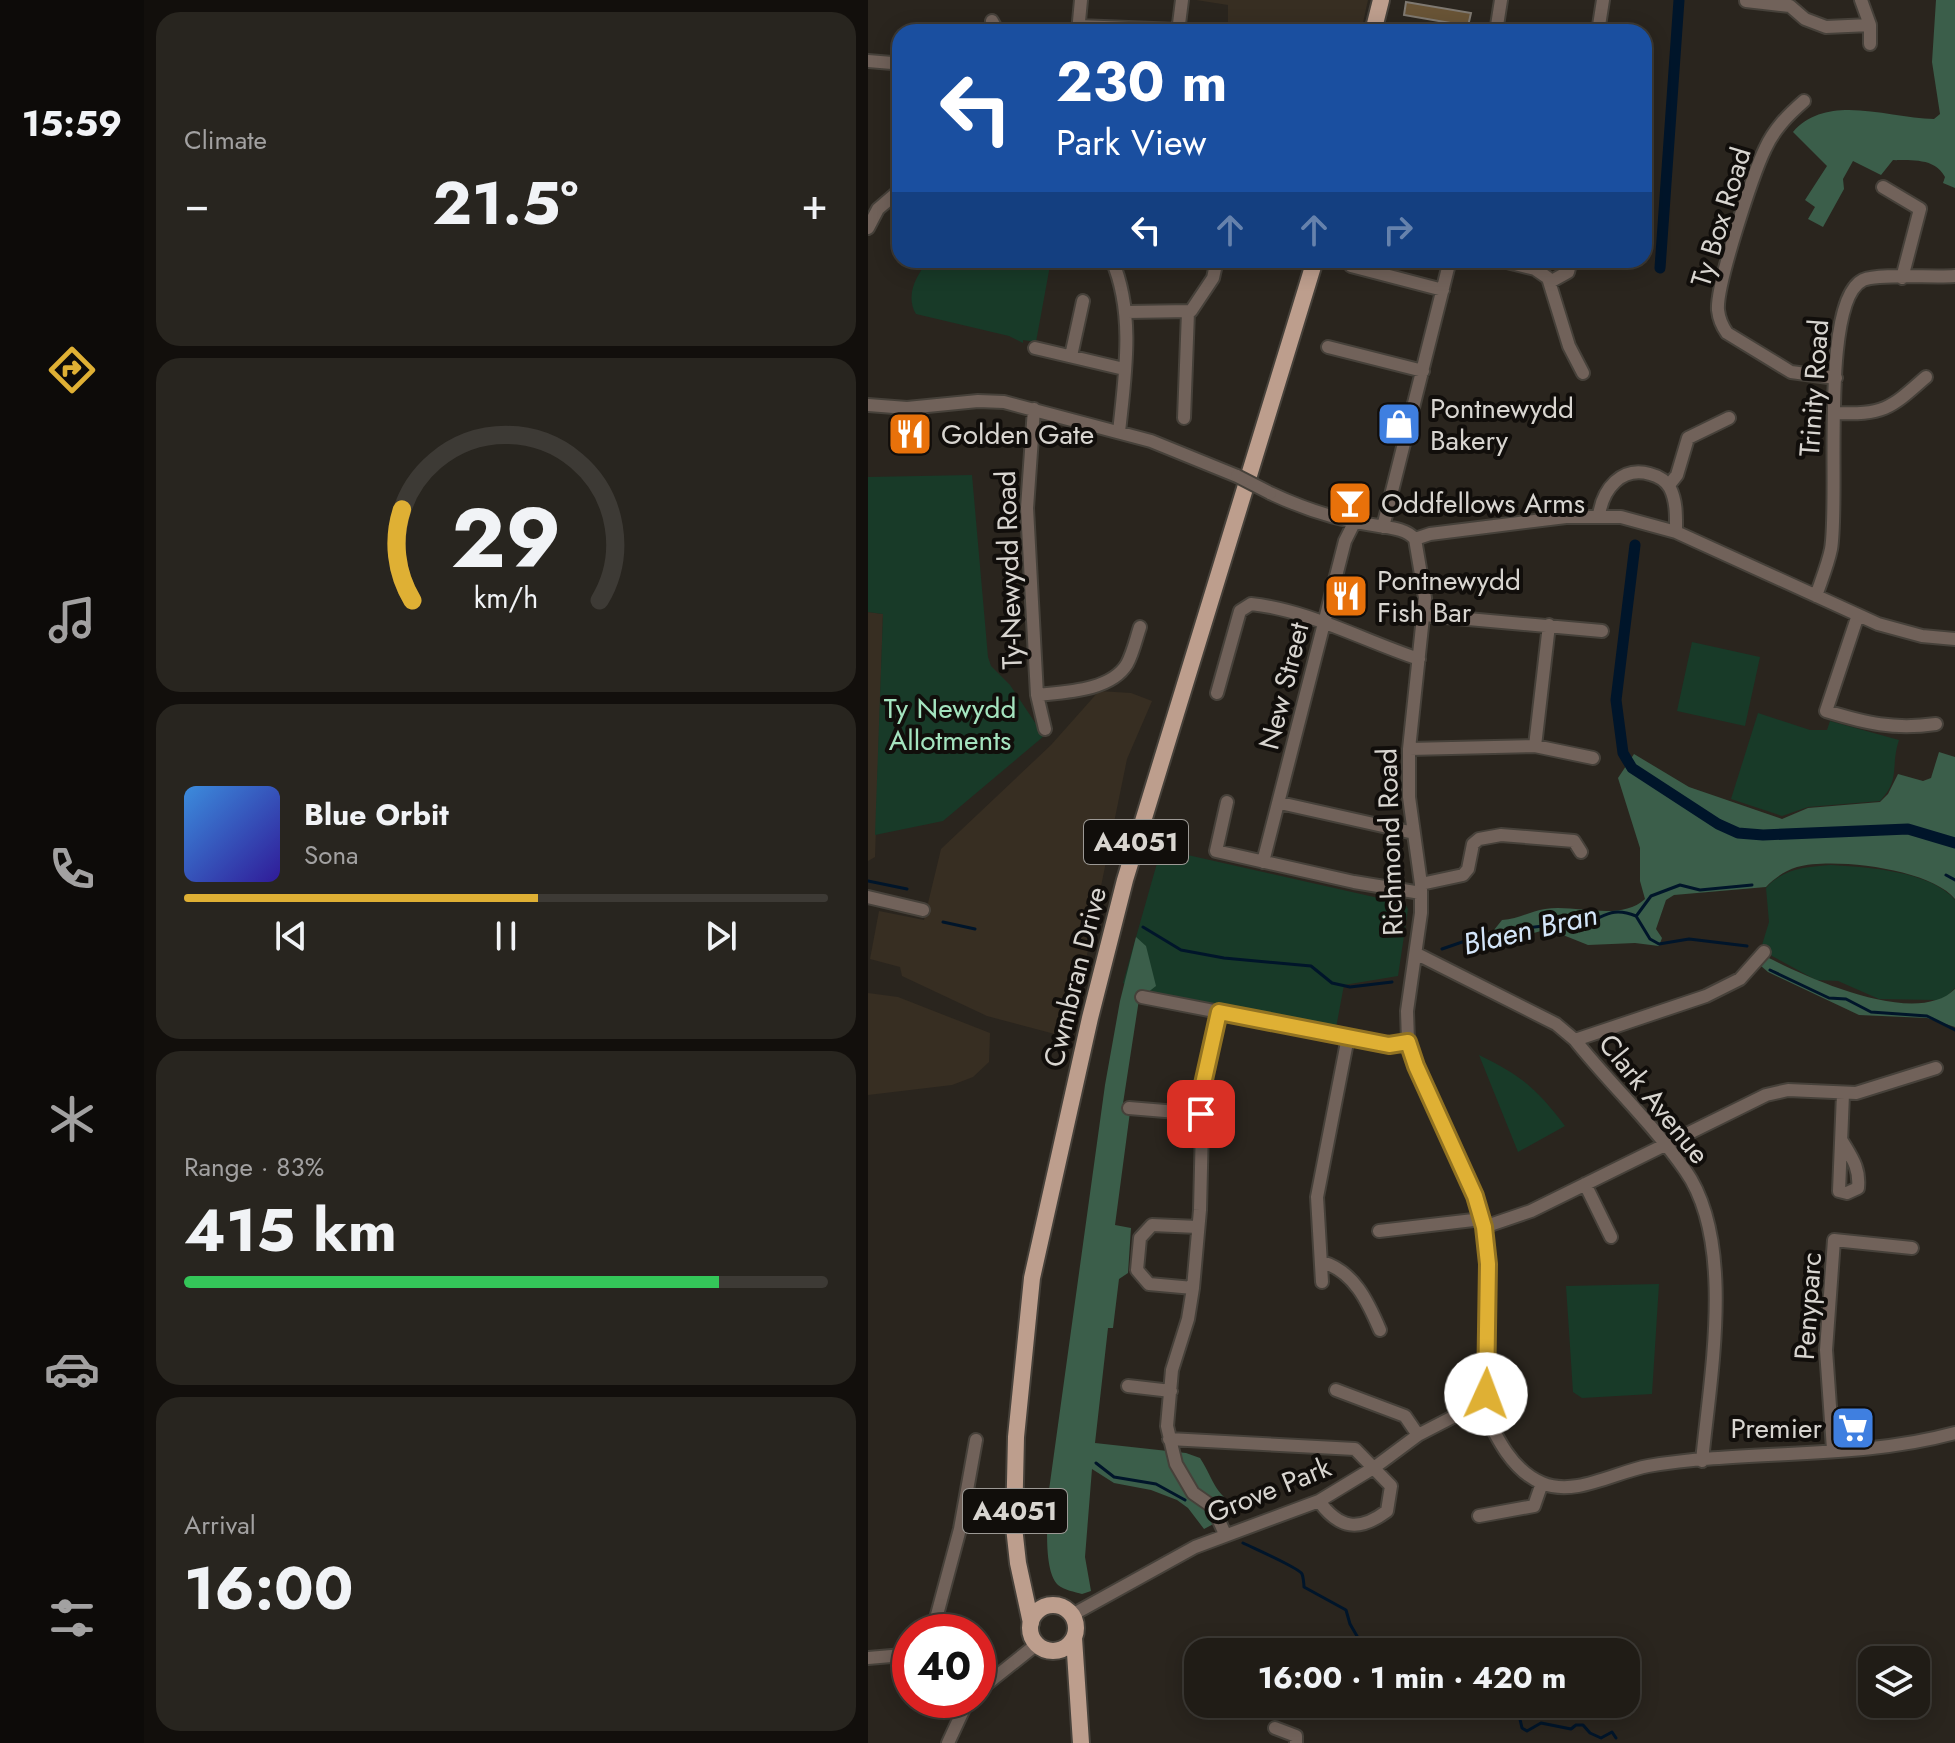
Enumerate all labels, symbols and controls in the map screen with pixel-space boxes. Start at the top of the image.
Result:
text: 230 m [1056,41,1227,122]
icon: left [924,56,1028,160]
text: 15:59 [22,97,122,149]
text: Park View [1056,116,1207,168]
text: Climate [184,121,267,159]
street label: Ty Box Road [1680,142,1762,292]
text: 21.5° [433,160,578,247]
text: − [184,172,210,236]
text: + [801,172,828,236]
icon: left [1124,208,1168,252]
icon: ahead [1208,208,1252,252]
icon: ahead [1292,208,1336,252]
icon: right [1376,208,1420,252]
street label: Trinity Road [1789,318,1839,458]
icon: directions [44,342,100,398]
place label: Pontnewydd Bakery [1430,388,1574,461]
shop icon: Pontnewydd Bakery [1375,400,1423,448]
restaurant icon: Golden Gate [886,410,934,458]
place label: Golden Gate [941,414,1094,455]
street label: Ty-Newydd Road [985,470,1033,670]
text: 29 [451,478,561,598]
bar icon: Oddfellows Arms [1326,479,1374,527]
place label: Oddfellows Arms [1381,483,1585,524]
place label: Pontnewydd Fish Bar [1377,560,1521,633]
restaurant icon: Pontnewydd Fish Bar [1322,572,1370,620]
text: km/h [474,577,538,619]
icon: music [44,592,100,648]
street label: New Street [1248,618,1320,754]
park label: Ty Newydd Allotments [884,688,1016,761]
street label: Richmond Road [1366,748,1414,936]
text: Blue Orbit [304,793,449,836]
road number: A4051 [1084,820,1188,864]
text: Sona [304,836,359,874]
icon: phone [44,841,100,897]
street label: Cwmbran Drive [1033,883,1117,1071]
water label: Blaen Bran [1458,893,1602,965]
icon: previous [269,914,313,958]
icon: pause [484,914,528,958]
icon: next [699,914,743,958]
street label: Clark Avenue [1589,1025,1719,1173]
pin [1167,1080,1235,1148]
icon: climate [44,1091,100,1147]
icon: arrive [1179,1092,1223,1136]
text: Range · 83% [184,1148,324,1186]
text: 415 km [184,1187,397,1274]
street label: Penyparc [1784,1251,1832,1361]
icon: car [44,1341,100,1397]
position arrow [1444,1352,1528,1436]
supermarket icon: Premier [1829,1404,1877,1452]
place label: Premier [1730,1408,1822,1449]
street label: Grove Park [1201,1446,1338,1533]
road number: A4051 [963,1489,1067,1533]
text: Arrival [184,1506,256,1544]
text: 16:00 [184,1545,353,1632]
icon: filters [44,1590,100,1646]
speed limit sign: 40 [892,1614,996,1718]
map controls [1858,1646,1930,1718]
button: layers [1858,1646,1930,1718]
text: 16:00 · 1 min · 420 m [1258,1656,1566,1699]

